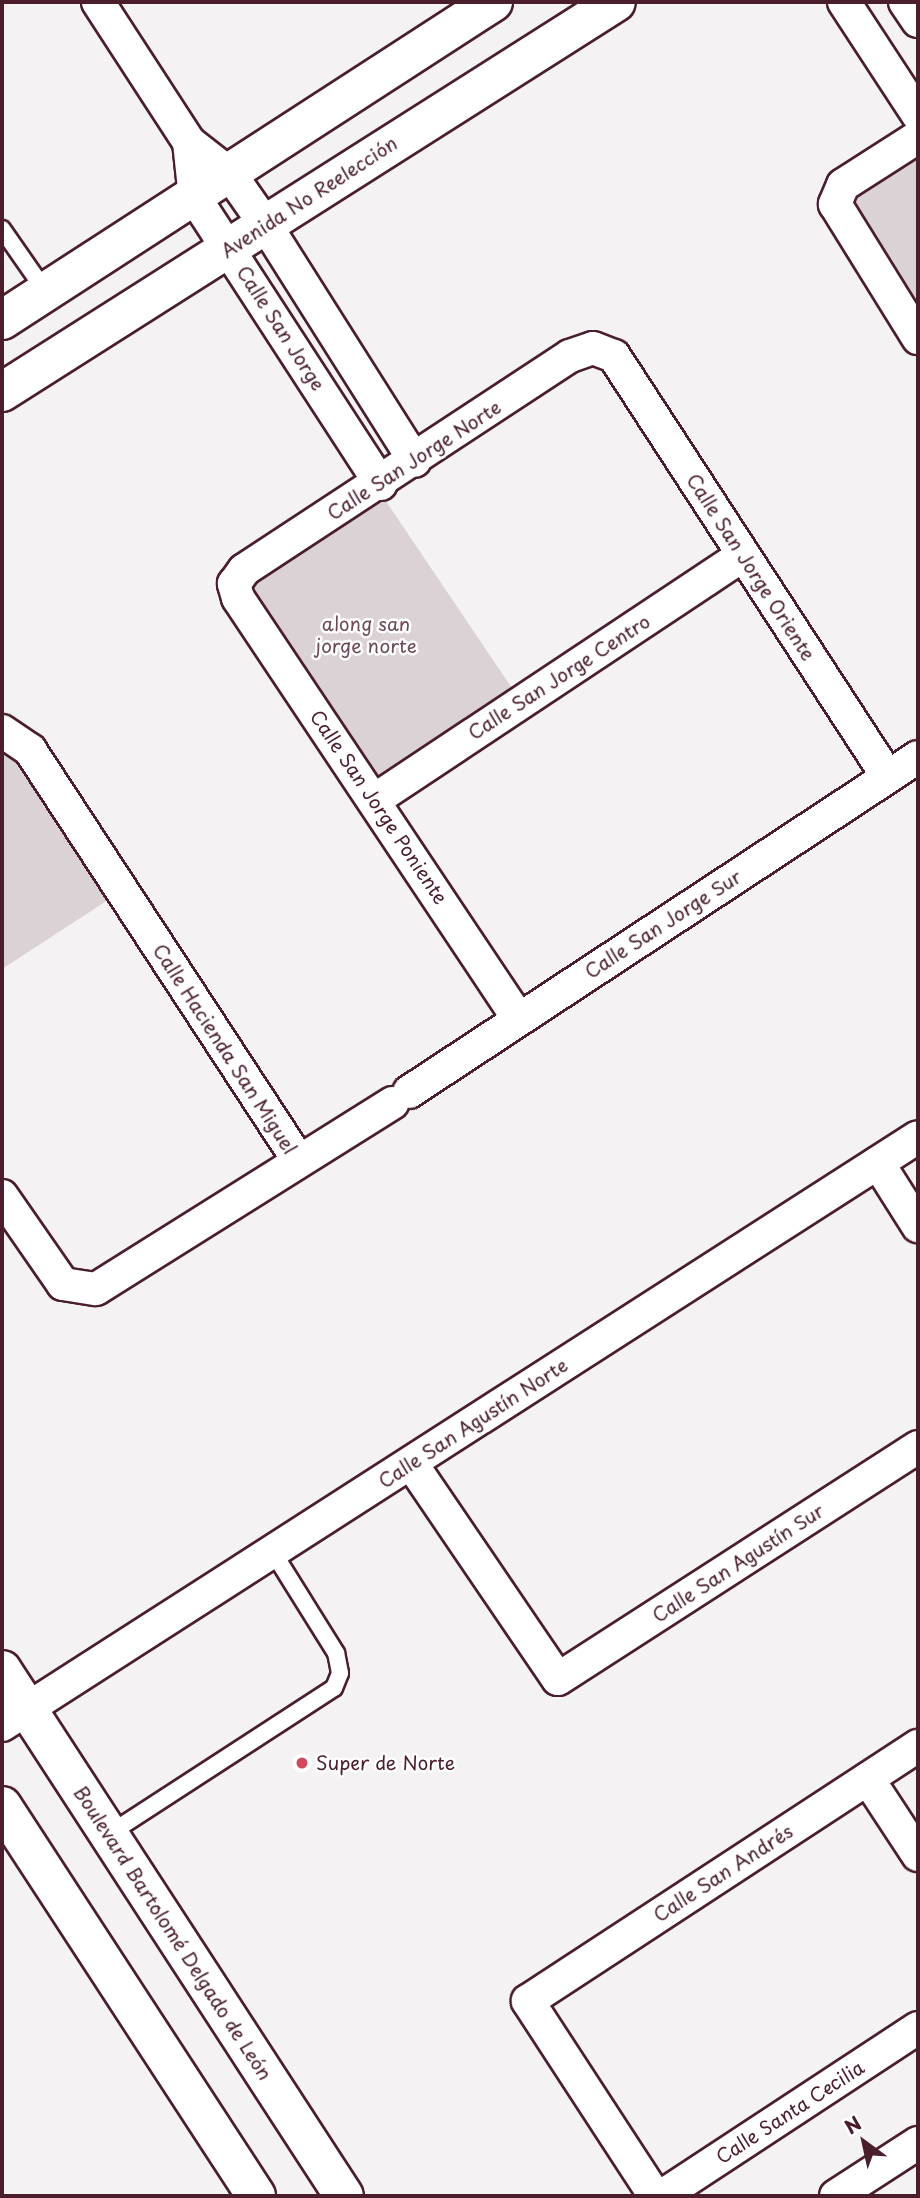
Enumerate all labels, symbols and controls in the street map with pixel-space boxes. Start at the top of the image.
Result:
street label: Avenida No Reelección [217,132,401,262]
street label: Calle San Jorge [232,261,330,395]
street label: Calle San Jorge Norte [323,395,505,525]
street label: Calle San Jorge Oriente [682,469,820,665]
street label: Calle San Jorge Centro [463,609,655,745]
park label: along san jorge norte [315,613,417,657]
street label: Calle San Jorge Poniente [306,706,452,908]
street label: Calle San Jorge Sur [581,865,745,983]
street label: Calle Hacienda San Miguel [148,940,302,1158]
street label: Calle San Agustín Norte [375,1354,571,1492]
street label: Calle San Agustín Sur [649,1499,827,1627]
place label: Super de Norte [316,1752,455,1774]
marker: Super de Norte [294,1755,310,1771]
street label: Boulevard Bartolomé Delgado de León [69,1781,277,2085]
street label: Calle San Andrés [650,1820,796,1926]
street label: Calle Santa Cecilia [711,2055,869,2169]
north arrow [829,2107,899,2177]
text: N [839,2109,867,2140]

